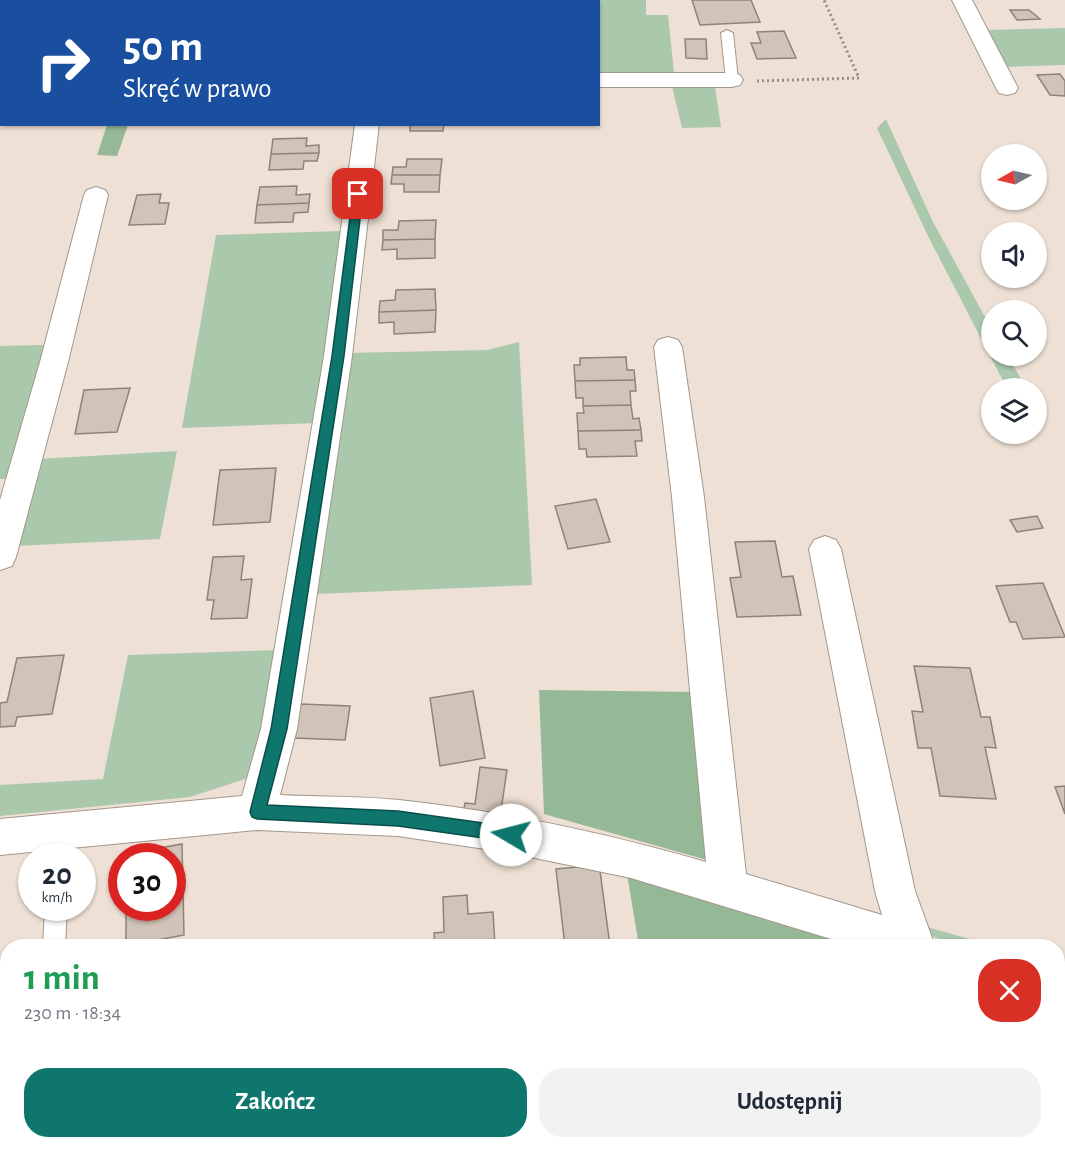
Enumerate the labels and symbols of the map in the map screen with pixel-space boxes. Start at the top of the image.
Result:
north arrow [981,144,1047,210]
pin [332,168,383,219]
position arrow [479,803,543,867]
speed limit sign: 30 [108,843,186,921]

